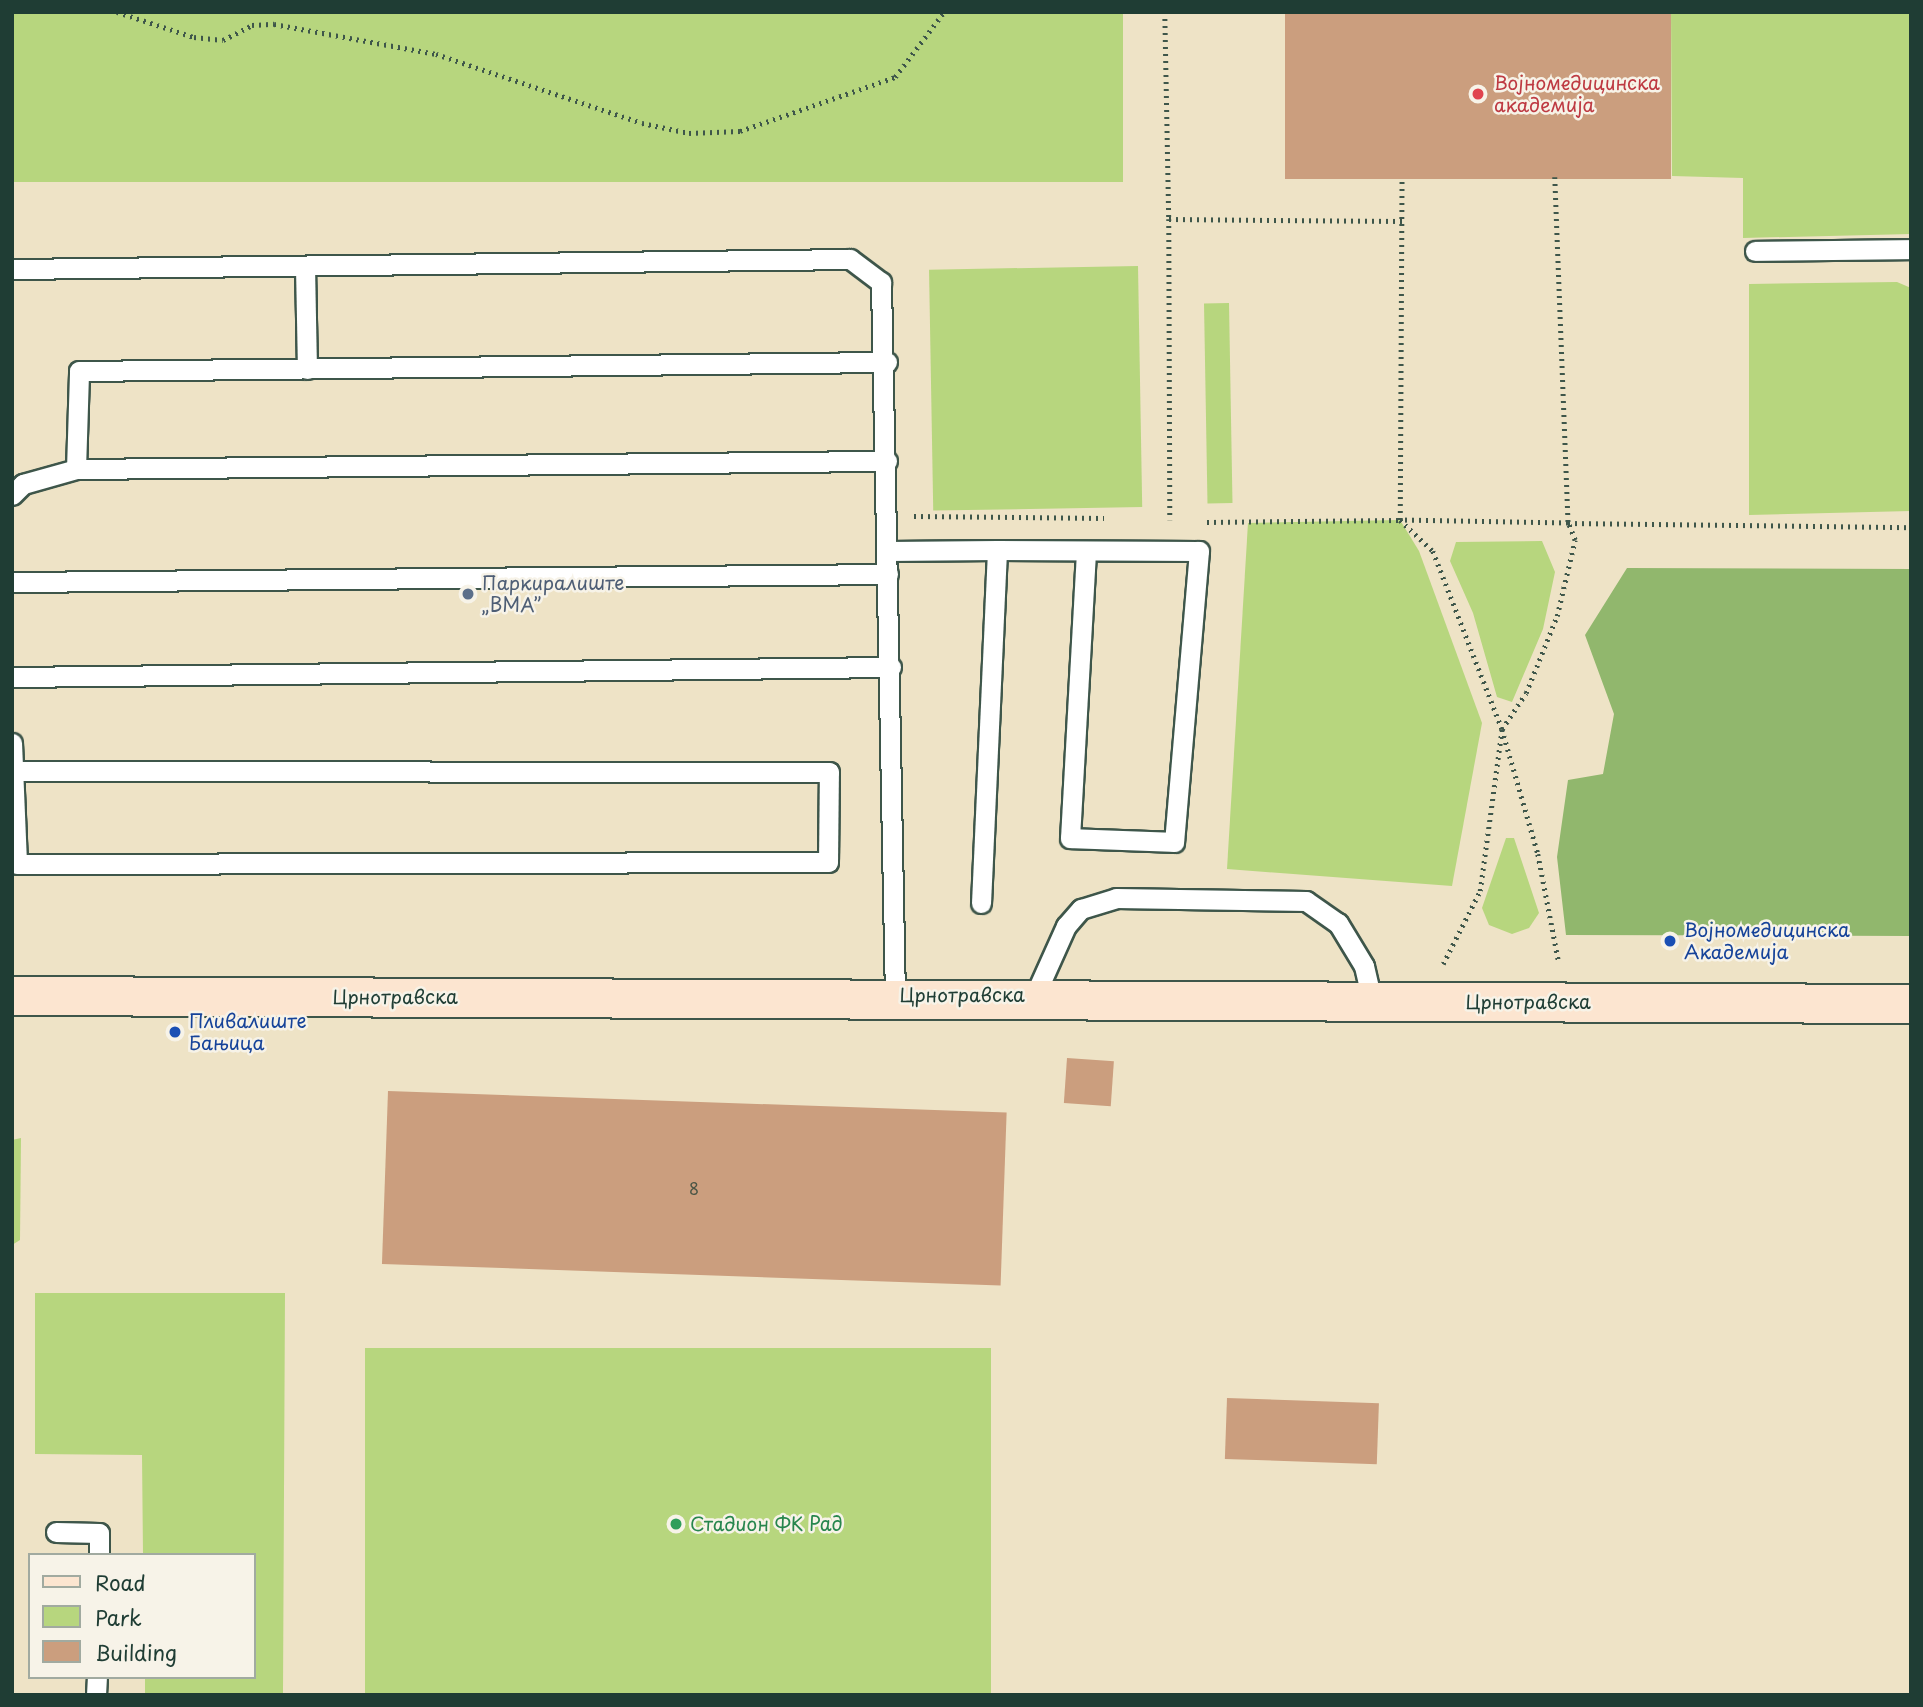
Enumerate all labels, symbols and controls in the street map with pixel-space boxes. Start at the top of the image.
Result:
place label: Војномедицинска академија [1494,72,1660,116]
marker: Војномедицинска академија [1468,84,1488,104]
place label: Паркиралиште „ВМА” [482,572,624,616]
marker: Паркиралиште „ВМА” [460,586,476,602]
place label: Војномедицинска Академија [1684,919,1850,963]
marker: Војномедицинска Академија [1662,933,1678,949]
street label: Црнотравска [899,984,1025,1006]
street label: Црнотравска [332,986,458,1008]
street label: Црнотравска [1465,991,1591,1013]
place label: Пливалиште Бањица [189,1010,307,1054]
marker: Пливалиште Бањица [167,1024,183,1040]
house number: 8 [689,1178,699,1198]
place label: Стадион ФК Рад [690,1513,845,1535]
marker: Стадион ФК Рад [668,1516,684,1532]
legend [28,1553,256,1679]
text: Road [95,1566,146,1598]
text: Park [95,1601,142,1633]
text: Building [95,1636,177,1668]

